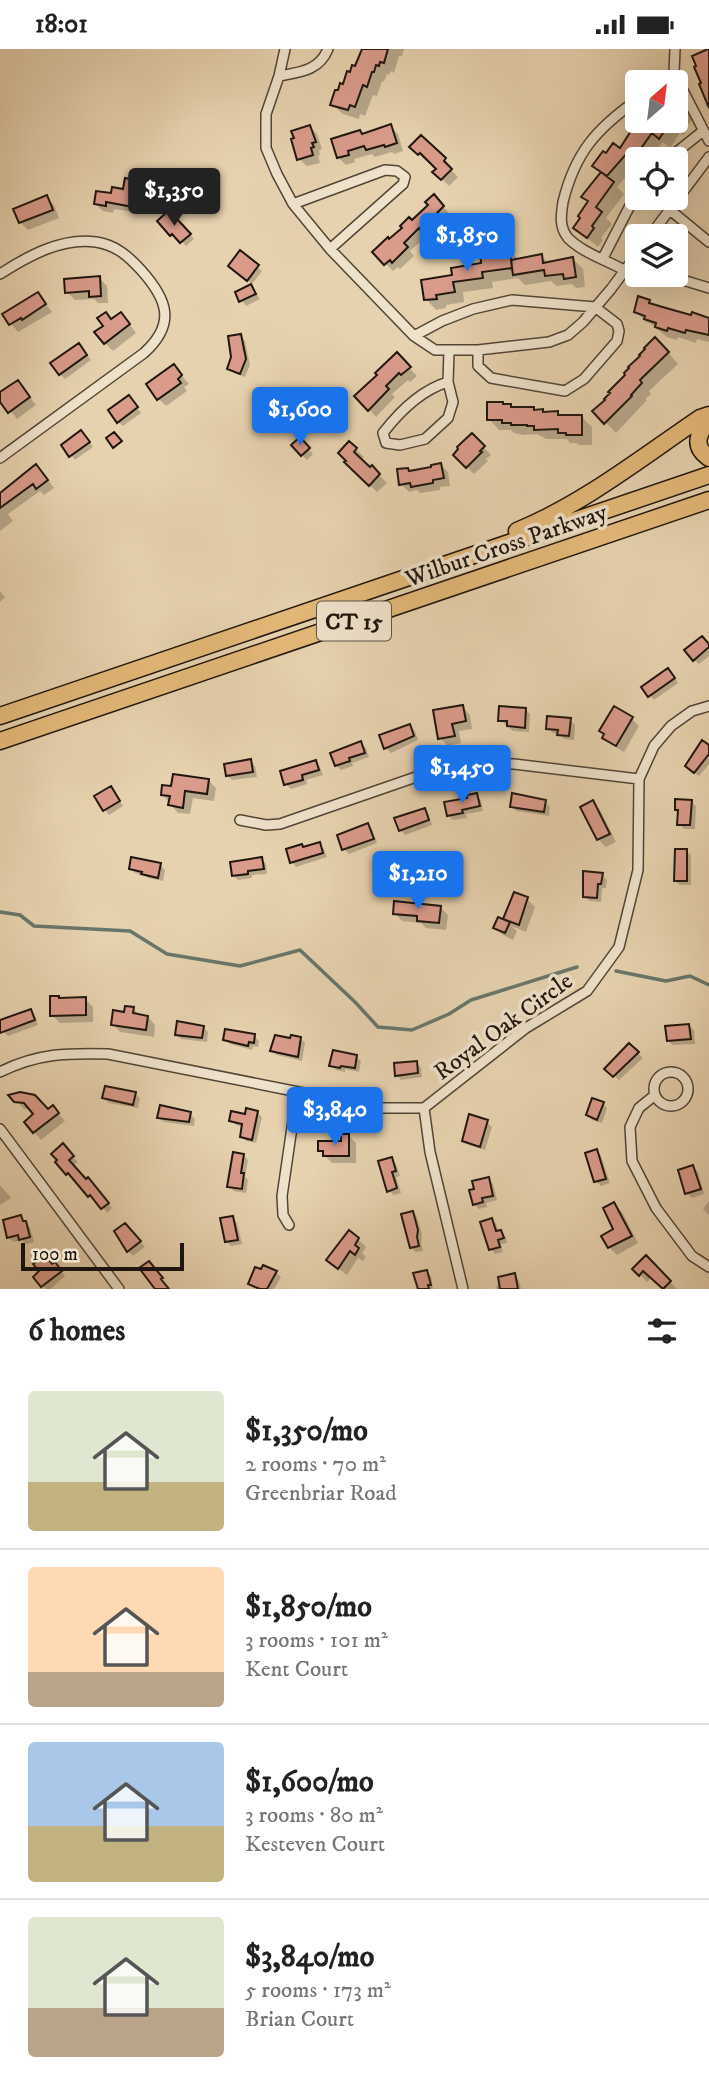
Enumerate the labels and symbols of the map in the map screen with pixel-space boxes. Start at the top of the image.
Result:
north arrow [625,70,688,133]
pin: $1,350 [117,169,231,228]
pin: $1,850 [410,213,524,273]
pin: $1,600 [243,387,357,447]
street label: Wilbur Cross Parkway [401,497,612,595]
road number: CT 15 [317,601,391,641]
pin: $1,450 [405,745,519,805]
pin: $1,210 [361,851,475,911]
street label: Royal Oak Circle [428,966,579,1087]
pin: $3,840 [278,1087,392,1147]
scale bar [21,1240,184,1272]

